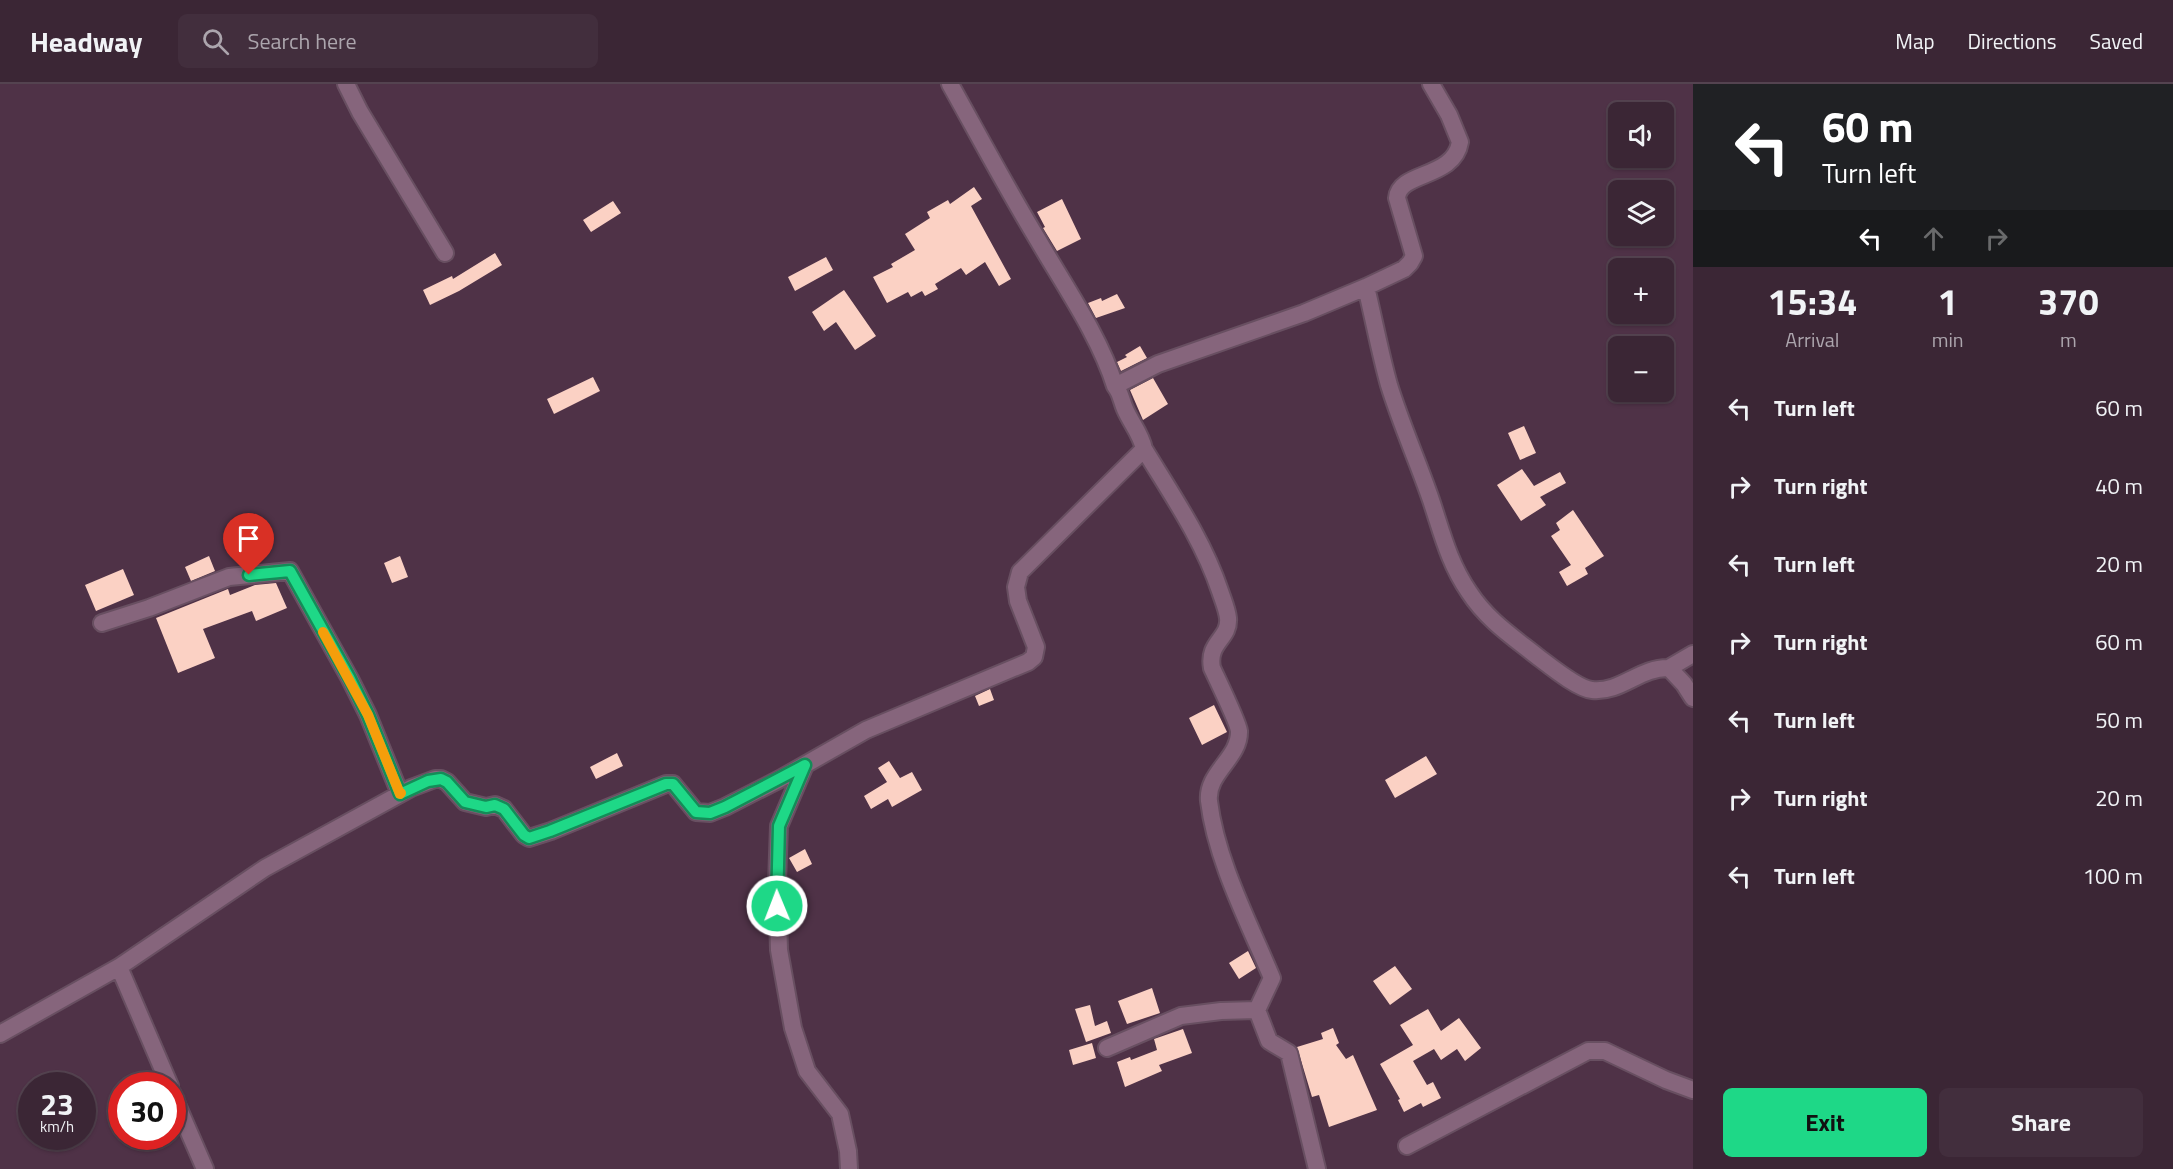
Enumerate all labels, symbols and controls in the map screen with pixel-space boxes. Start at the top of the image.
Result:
search box [178,14,598,68]
text: Headway [30,20,142,63]
text: Search here [247,24,357,58]
icon: search [199,25,232,58]
text: Map [1895,25,1935,57]
text: Directions [1968,25,2057,57]
text: Saved [2090,25,2143,57]
text: 60 m [1822,94,1914,158]
map controls [1608,102,1674,402]
button: sound [1608,102,1674,168]
icon: left [1723,108,1801,186]
text: Turn left [1822,152,1916,193]
button: layers [1608,180,1674,246]
icon: left [1854,222,1887,255]
icon: ahead [1917,222,1950,255]
icon: right [1980,222,2013,255]
button: + [1608,258,1674,324]
text: 15:34 [1767,274,1857,329]
text: 1 [1938,274,1958,329]
text: 370 [2038,274,2099,329]
text: Arrival [1785,324,1840,355]
text: min [1932,324,1964,355]
text: m [2060,324,2077,355]
button: − [1608,336,1674,402]
text: Turn left [1774,391,1855,425]
text: 60 m [2095,391,2143,425]
icon: left [1723,392,1756,425]
text: Turn right [1774,469,1868,503]
text: 40 m [2095,469,2143,503]
icon: right [1723,470,1756,503]
pin [223,513,274,575]
icon: arrive [232,522,265,555]
text: Turn left [1774,547,1855,581]
text: 20 m [2095,547,2143,581]
icon: left [1723,548,1756,581]
text: Turn right [1774,625,1868,659]
text: 60 m [2095,625,2143,659]
icon: right [1723,626,1756,659]
text: Turn left [1774,703,1855,737]
text: 50 m [2095,703,2143,737]
icon: left [1723,704,1756,737]
text: Turn right [1774,781,1868,815]
text: 20 m [2095,781,2143,815]
icon: right [1723,782,1756,815]
text: Turn left [1774,859,1855,893]
text: 100 m [2083,859,2143,893]
icon: left [1723,860,1756,893]
position arrow [745,874,809,938]
speed limit sign: 30 [108,1072,186,1150]
text: 23 [40,1081,74,1127]
button: Exit [1723,1088,1927,1157]
button: Share [1939,1088,2143,1157]
text: km/h [40,1115,74,1138]

